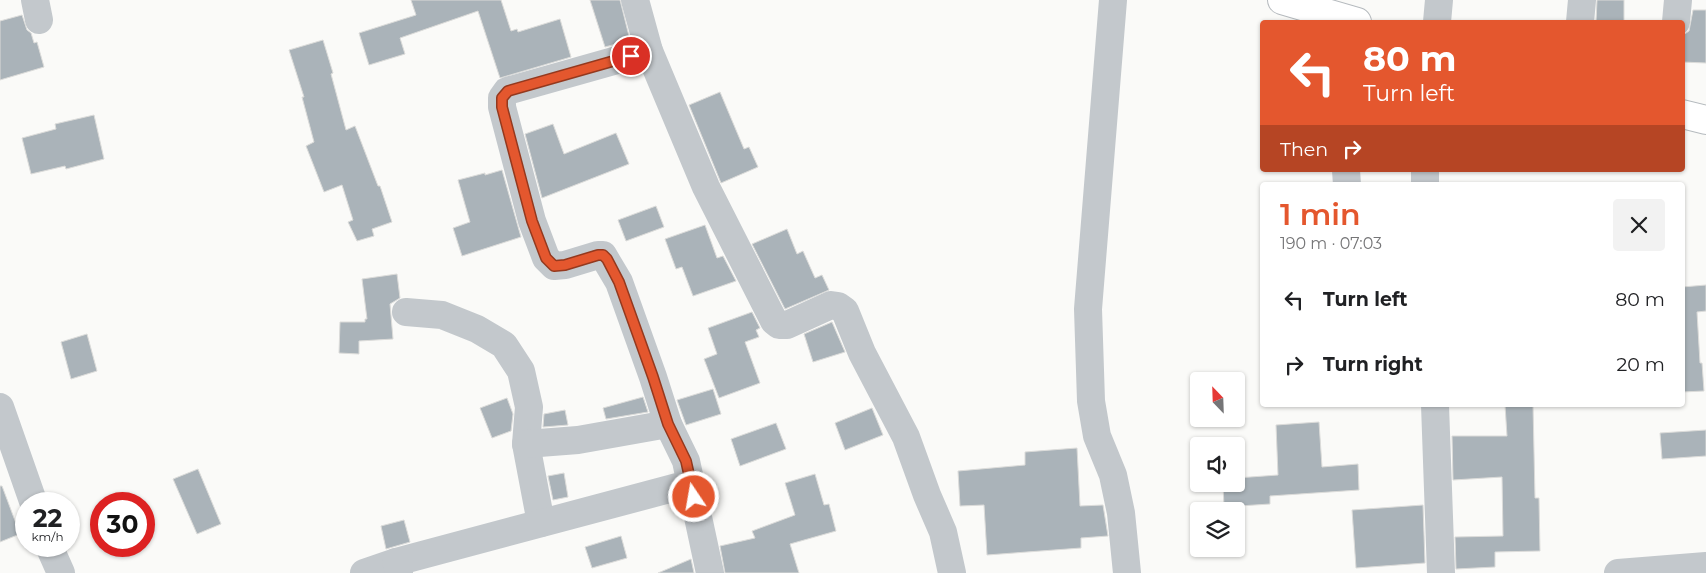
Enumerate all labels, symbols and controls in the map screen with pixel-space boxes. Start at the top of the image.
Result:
pin [610,35,652,77]
text: 80 m [1363,37,1457,80]
icon: left [1280,40,1345,105]
icon: arrive [617,42,645,70]
text: Turn left [1363,80,1455,107]
icon: right [1338,135,1366,163]
text: Then [1280,138,1328,161]
text: 1 min [1280,196,1361,233]
button: close [1613,199,1665,251]
text: 190 m · 07:03 [1280,234,1382,253]
icon: left [1280,286,1308,314]
text: Turn left [1323,288,1408,311]
text: 80 m [1615,288,1665,311]
icon: right [1280,351,1308,379]
text: Turn right [1323,353,1423,376]
text: 20 m [1617,353,1665,376]
north arrow [1190,372,1245,428]
map controls [1190,372,1245,557]
button: sound [1190,437,1245,492]
position arrow [667,470,719,522]
speed limit sign: 30 [90,492,155,557]
button: layers [1190,502,1245,557]
text: 22 [33,503,62,533]
text: km/h [31,529,64,544]

